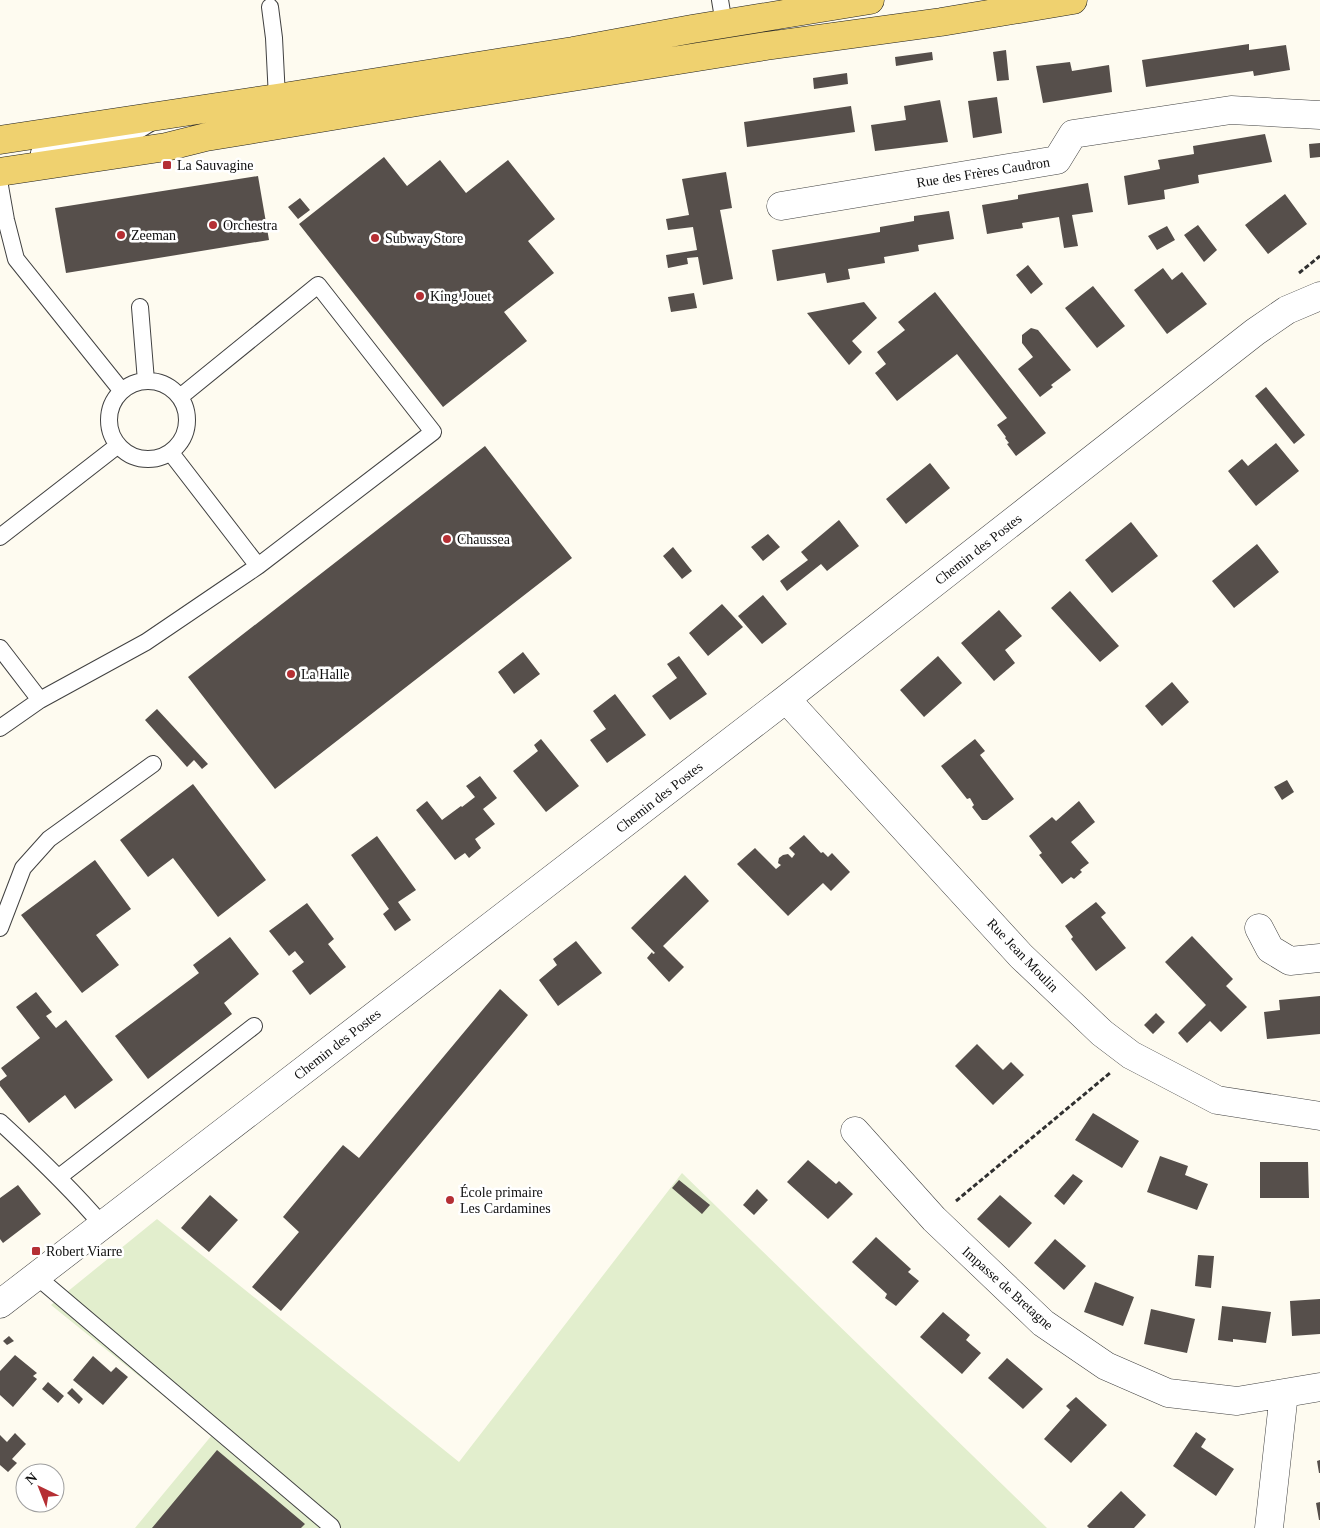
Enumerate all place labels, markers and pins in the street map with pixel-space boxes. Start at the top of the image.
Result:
place label: La Sauvagine [177,158,254,173]
marker: La Sauvagine [161,159,173,171]
place label: Orchestra [223,218,278,233]
marker: Orchestra [207,219,219,231]
place label: Zeeman [131,228,176,243]
marker: Zeeman [115,229,127,241]
place label: Subway Store [385,231,463,246]
marker: Subway Store [369,232,381,244]
place label: King Jouet [430,289,491,304]
marker: King Jouet [414,290,426,302]
place label: Chaussea [457,532,511,547]
marker: Chaussea [441,533,453,545]
place label: La Halle [301,667,350,682]
marker: La Halle [285,668,297,680]
place label: École primaire Les Cardamines [460,1184,551,1216]
marker: École primaire Les Cardamines [444,1194,456,1206]
place label: Robert Viarre [46,1244,122,1259]
marker: Robert Viarre [30,1245,42,1257]

